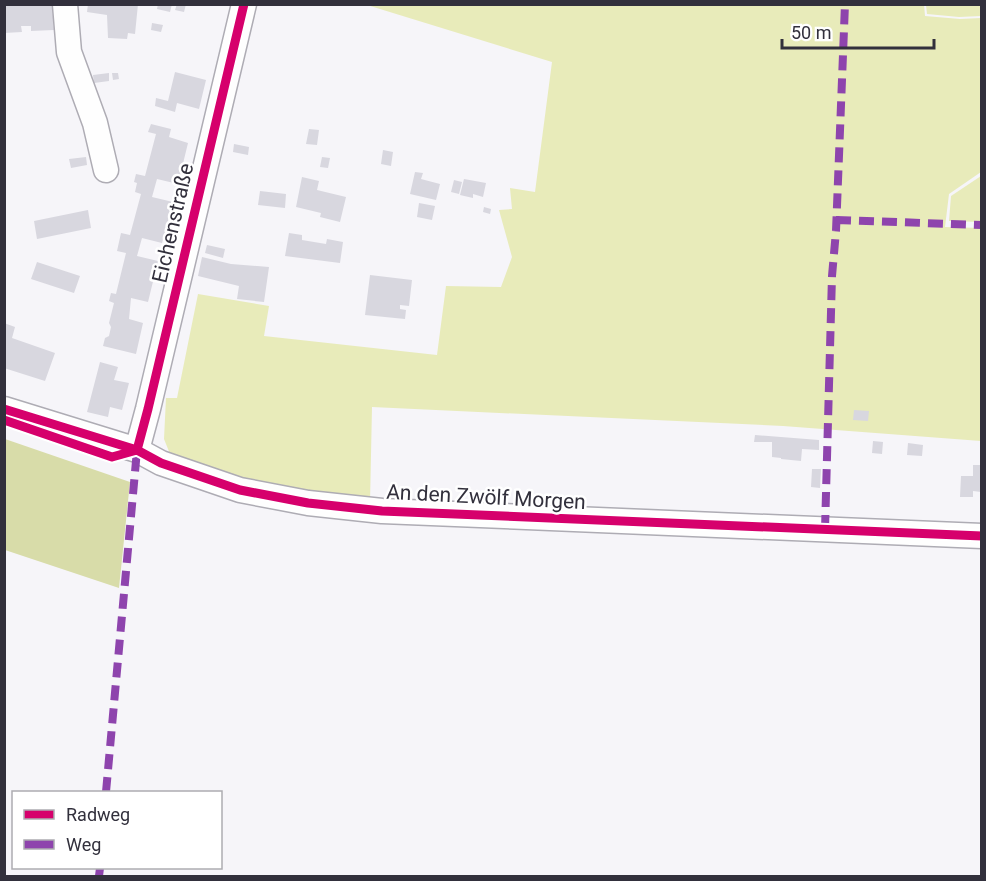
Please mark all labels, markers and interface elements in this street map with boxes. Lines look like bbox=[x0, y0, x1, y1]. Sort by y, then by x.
scale bar bbox=[782, 12, 934, 50]
text: 50 m bbox=[791, 22, 831, 43]
street label: Eichenstraße bbox=[148, 161, 198, 285]
street label: An den Zwölf Morgen bbox=[386, 480, 586, 514]
legend bbox=[12, 791, 222, 869]
text: Radweg bbox=[66, 804, 130, 825]
text: Weg bbox=[66, 834, 101, 855]

